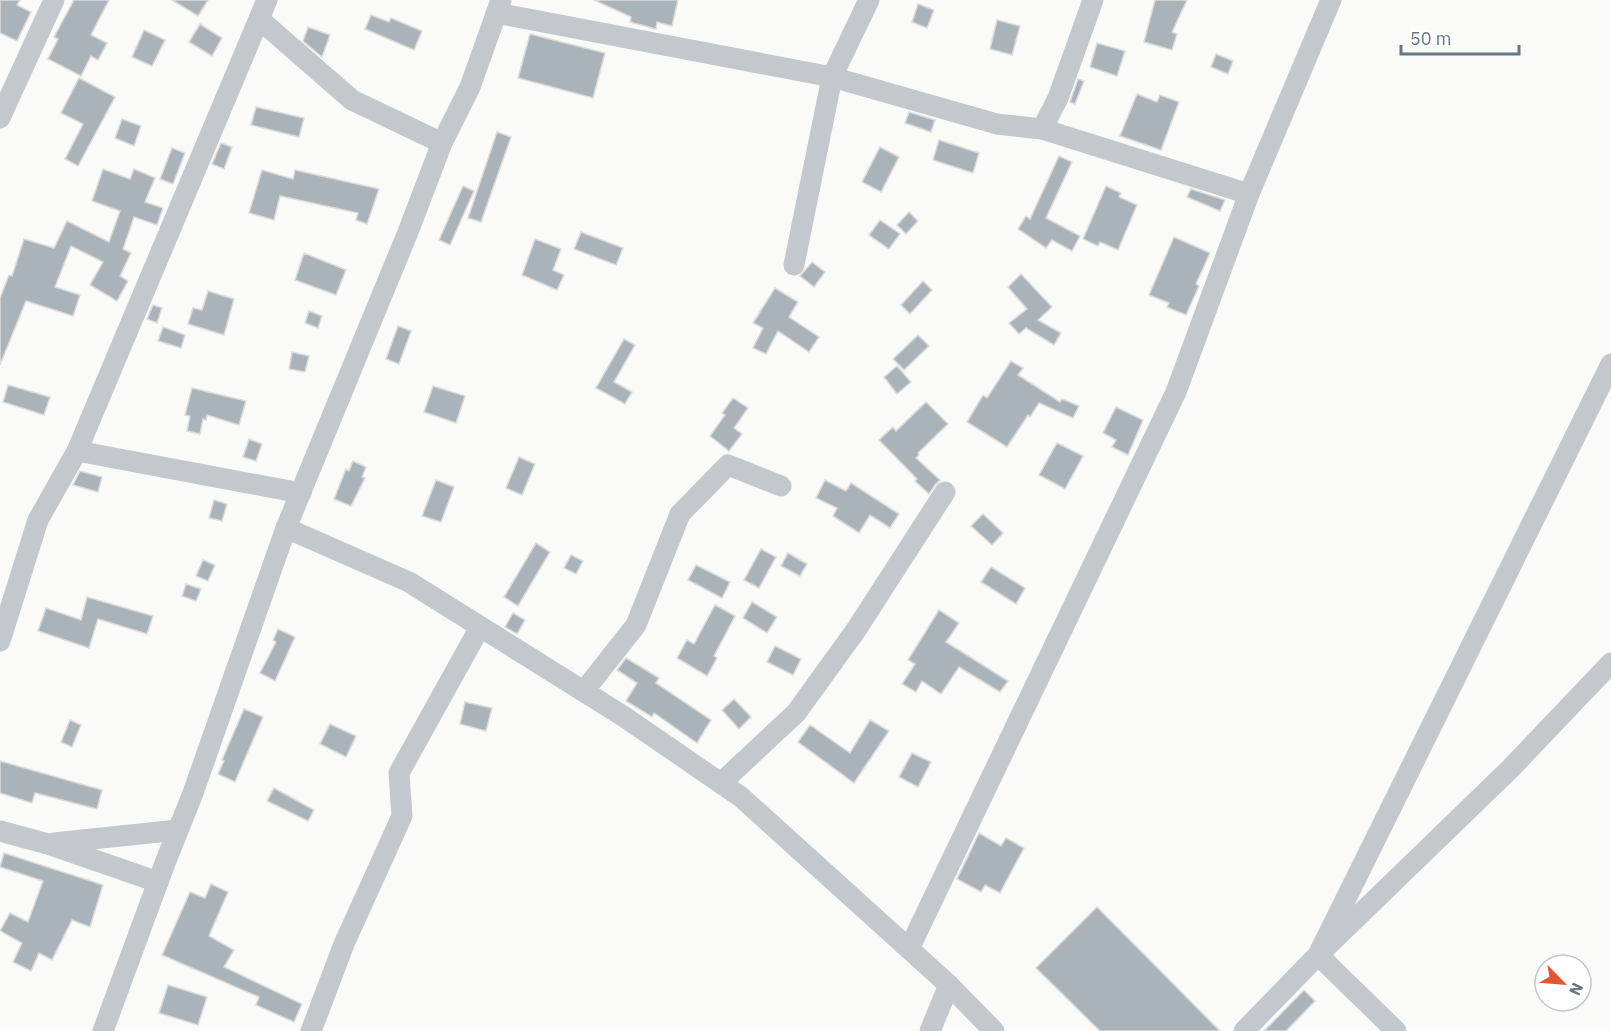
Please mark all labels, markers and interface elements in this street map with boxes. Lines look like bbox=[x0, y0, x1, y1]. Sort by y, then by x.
scale bar bbox=[1401, 18, 1520, 56]
text: 50 m bbox=[1410, 27, 1452, 50]
north arrow bbox=[1533, 953, 1593, 1013]
text: N bbox=[1565, 980, 1588, 999]

